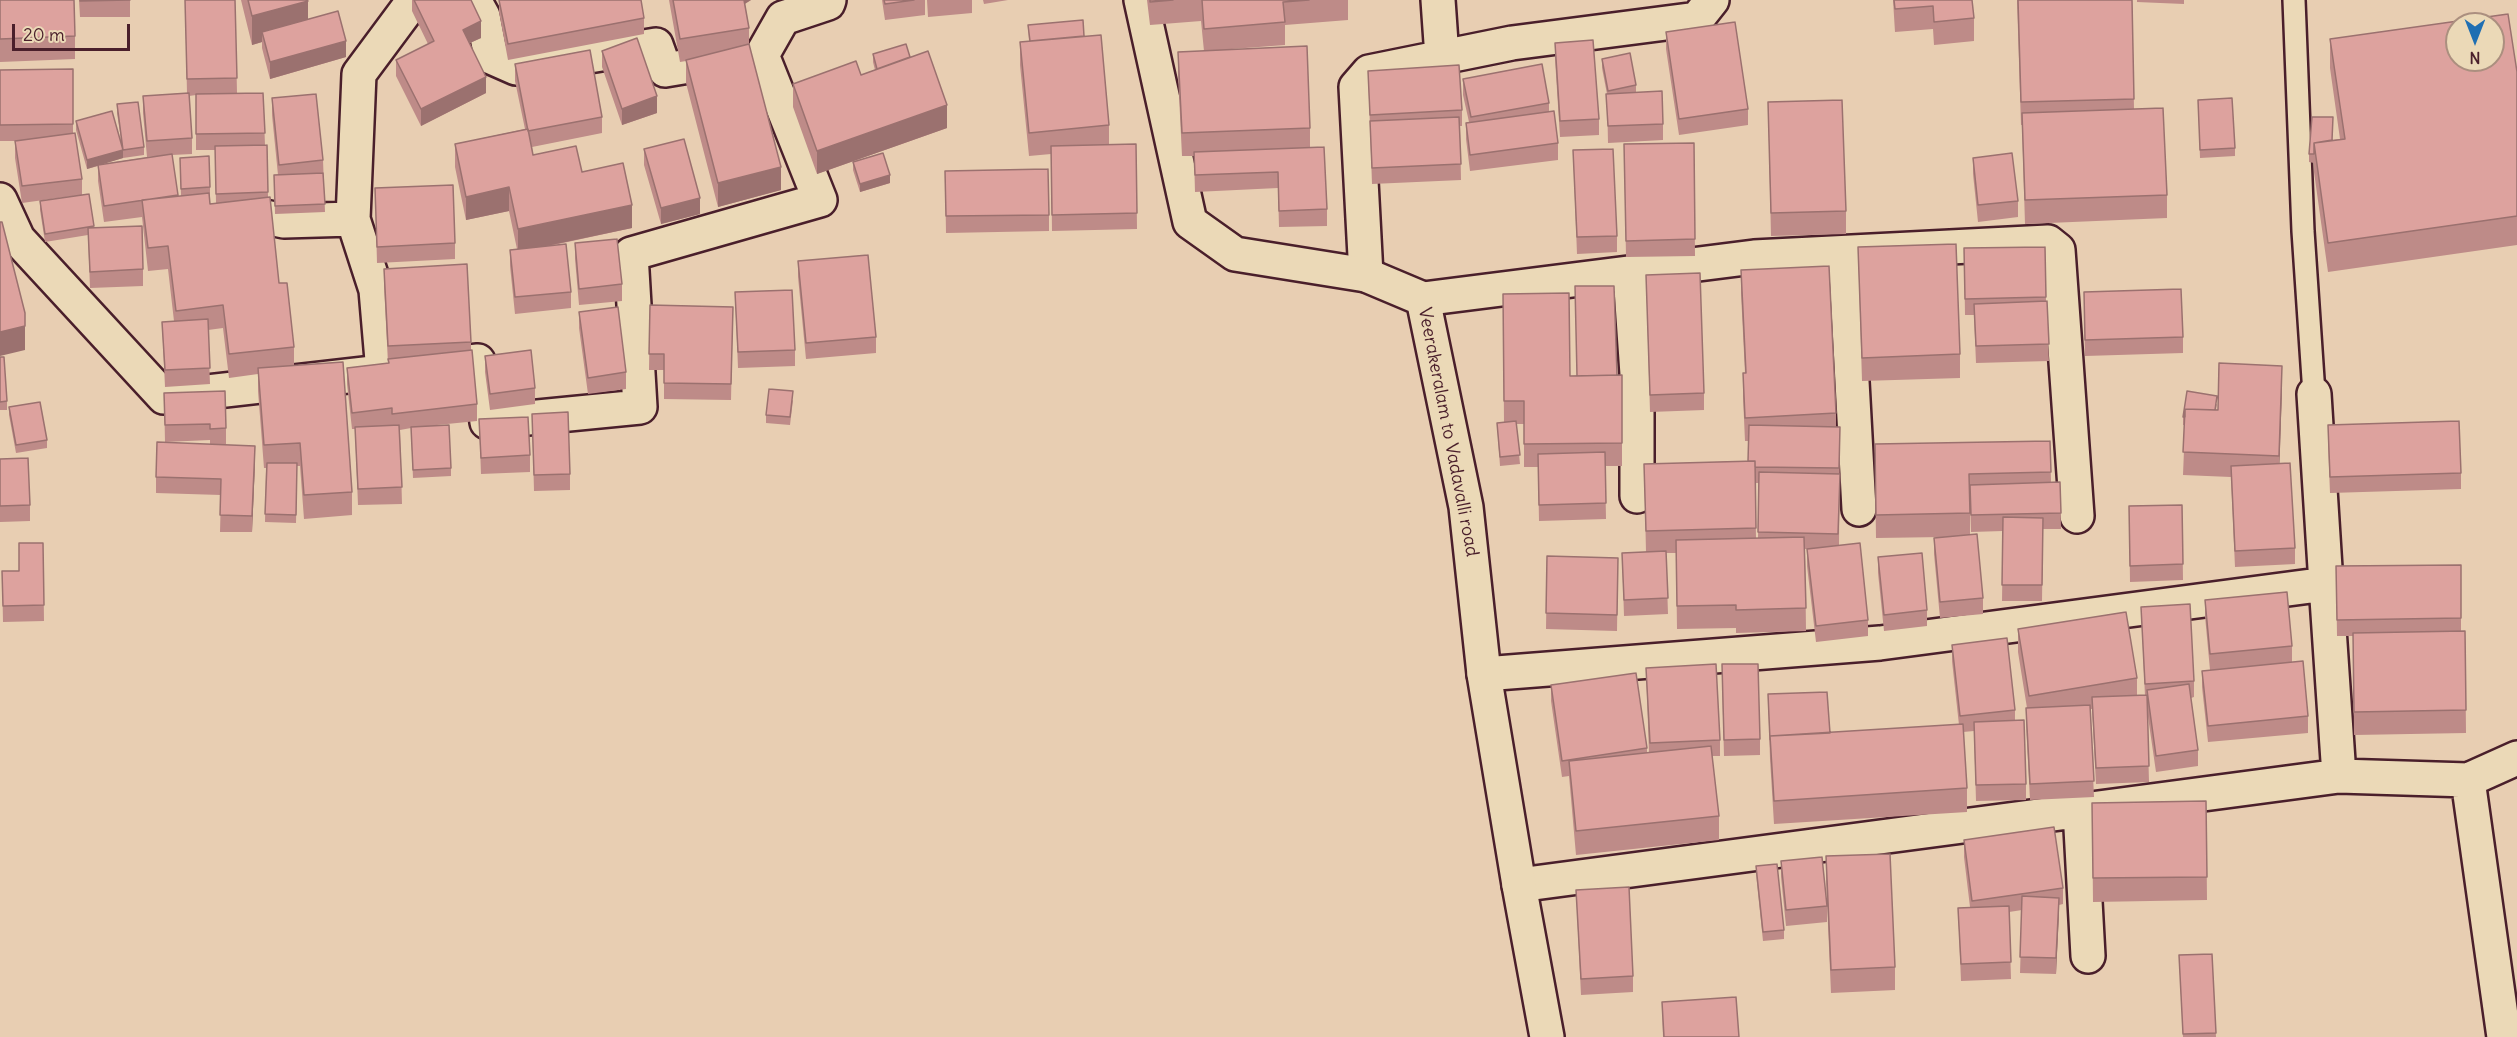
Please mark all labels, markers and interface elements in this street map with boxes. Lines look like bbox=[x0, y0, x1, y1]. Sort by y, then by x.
scale bar bbox=[15, 12, 134, 50]
north arrow bbox=[2445, 12, 2505, 72]
text: 20 m bbox=[23, 23, 65, 46]
text: N bbox=[2469, 48, 2481, 68]
street label: Veerakeralam to Vadavalli road bbox=[1413, 306, 1483, 558]

